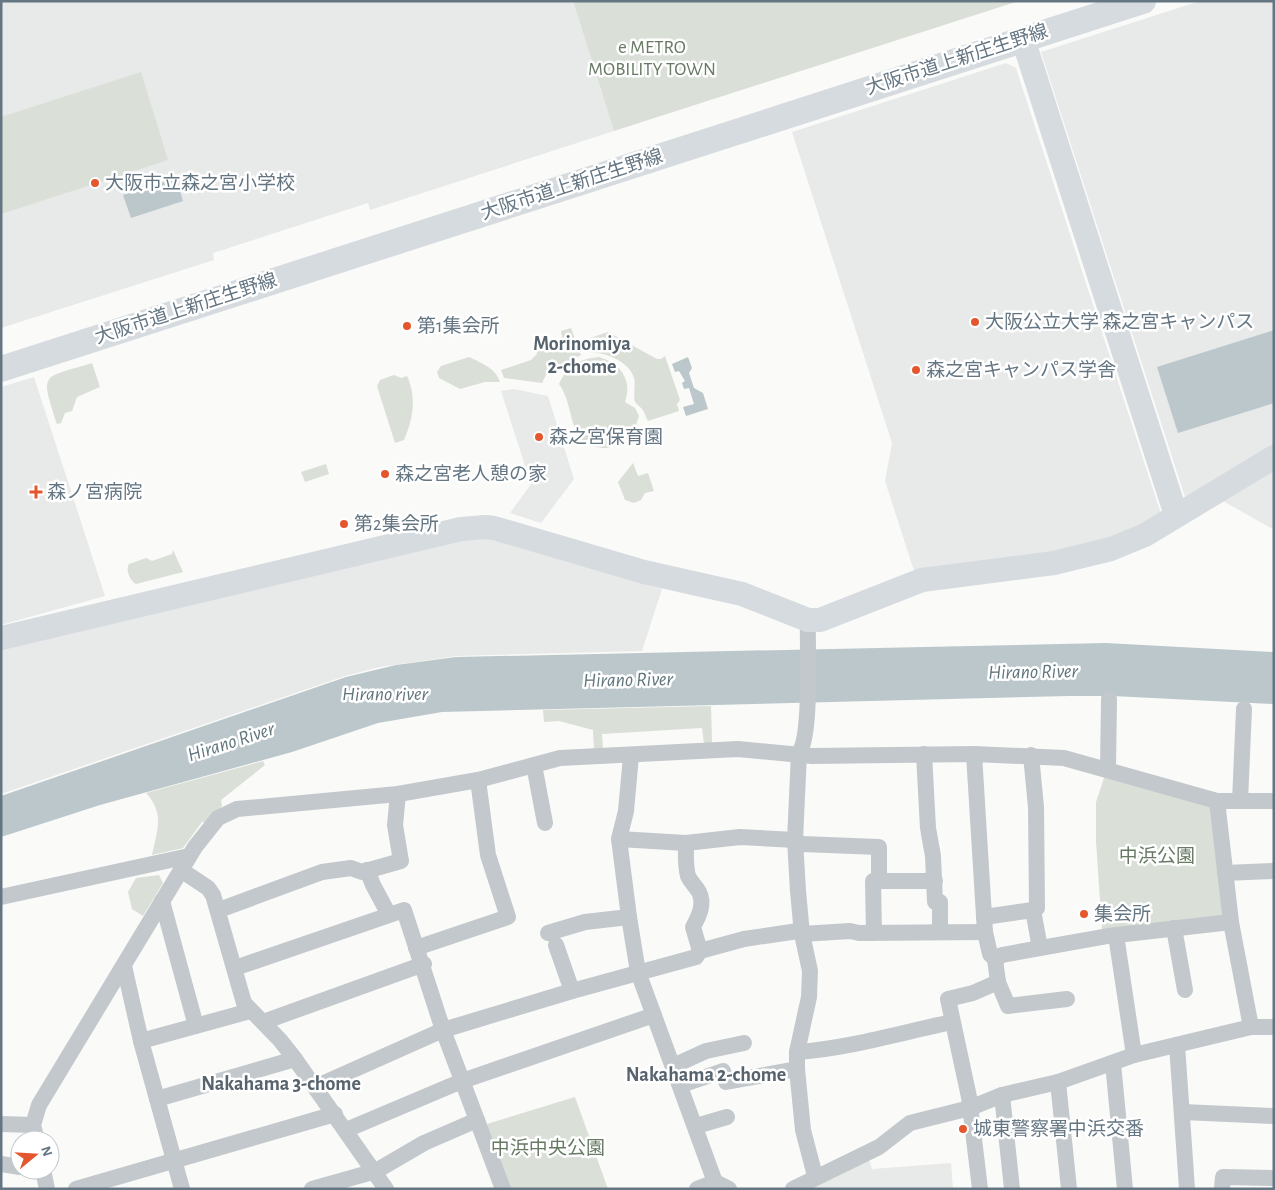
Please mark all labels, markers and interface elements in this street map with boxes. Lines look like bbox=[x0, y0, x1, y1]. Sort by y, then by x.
street label: 大阪市道上新庄生野線 bbox=[863, 20, 1050, 98]
park label: e METRO MOBILITY TOWN bbox=[588, 38, 716, 79]
street label: 大阪市道上新庄生野線 bbox=[478, 145, 665, 223]
place label: 大阪市立森之宮小学校 bbox=[105, 172, 295, 193]
marker: 大阪市立森之宮小学校 bbox=[89, 177, 101, 189]
street label: 大阪市道上新庄生野線 bbox=[92, 269, 279, 347]
place label: 大阪公立大学 森之宮キャンパス bbox=[985, 311, 1254, 332]
place label: 第1集会所 bbox=[417, 316, 500, 336]
marker: 大阪公立大学 森之宮キャンパス bbox=[969, 316, 981, 328]
marker: 第1集会所 bbox=[401, 320, 413, 332]
district label: Morinomiya 2-chome bbox=[533, 334, 631, 377]
place label: 森之宮キャンパス学舎 bbox=[926, 359, 1116, 380]
marker: 森之宮キャンパス学舎 bbox=[910, 364, 922, 376]
place label: 森之宮保育園 bbox=[549, 426, 663, 447]
marker: 森之宮保育園 bbox=[533, 431, 545, 443]
place label: 森之宮老人憩の家 bbox=[395, 463, 547, 484]
marker: 森之宮老人憩の家 bbox=[379, 468, 391, 480]
place label: 森ノ宮病院 bbox=[47, 481, 142, 502]
marker: 森ノ宮病院 bbox=[29, 485, 43, 499]
place label: 第2集会所 bbox=[354, 514, 439, 534]
marker: 第2集会所 bbox=[338, 518, 350, 530]
water label: Hirano River bbox=[988, 661, 1079, 683]
water label: Hirano River bbox=[583, 669, 674, 691]
water label: Hirano river bbox=[342, 684, 428, 704]
water label: Hirano River bbox=[185, 718, 277, 765]
park label: 中浜公園 bbox=[1119, 846, 1195, 866]
place label: 集会所 bbox=[1094, 904, 1151, 924]
marker: 集会所 bbox=[1078, 908, 1090, 920]
district label: Nakahama 2-chome bbox=[626, 1065, 786, 1085]
district label: Nakahama 3-chome bbox=[201, 1074, 361, 1094]
place label: 城東警察署中浜交番 bbox=[973, 1118, 1144, 1139]
marker: 城東警察署中浜交番 bbox=[957, 1123, 969, 1135]
north arrow bbox=[10, 1130, 60, 1180]
park label: 中浜中央公園 bbox=[491, 1138, 605, 1158]
text: N bbox=[38, 1144, 55, 1158]

